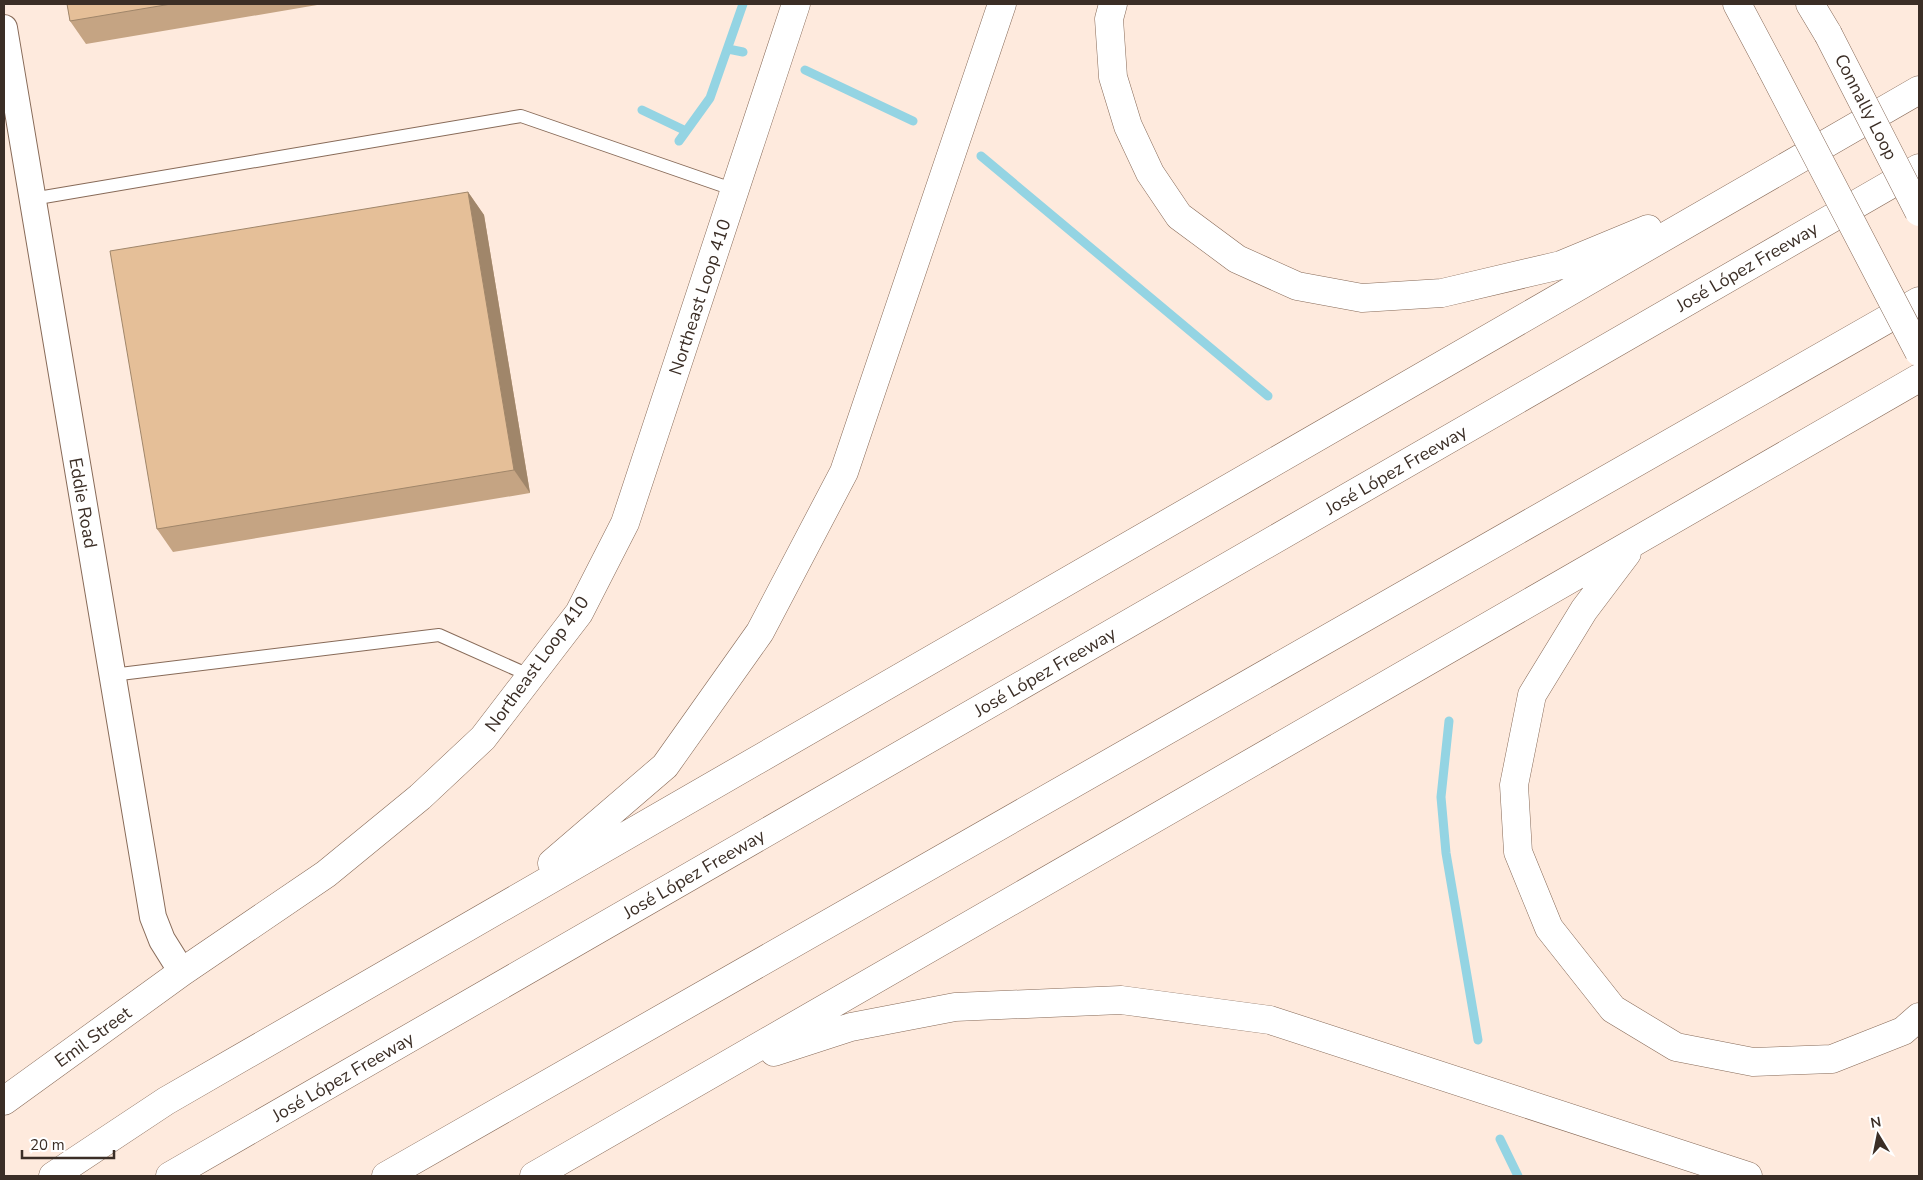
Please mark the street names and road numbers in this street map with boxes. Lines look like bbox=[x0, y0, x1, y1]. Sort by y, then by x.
street label: Connally Loop bbox=[1829, 50, 1903, 164]
street label: Northeast Loop 410 bbox=[663, 216, 737, 378]
street label: José López Freeway bbox=[1671, 216, 1823, 318]
street label: José López Freeway bbox=[1320, 419, 1472, 521]
street label: Eddie Road bbox=[63, 456, 103, 550]
street label: Northeast Loop 410 bbox=[480, 591, 594, 737]
street label: José López Freeway bbox=[969, 621, 1121, 723]
street label: José López Freeway bbox=[618, 823, 770, 925]
street label: Emil Street bbox=[50, 1001, 137, 1073]
street label: José López Freeway bbox=[267, 1026, 419, 1128]

